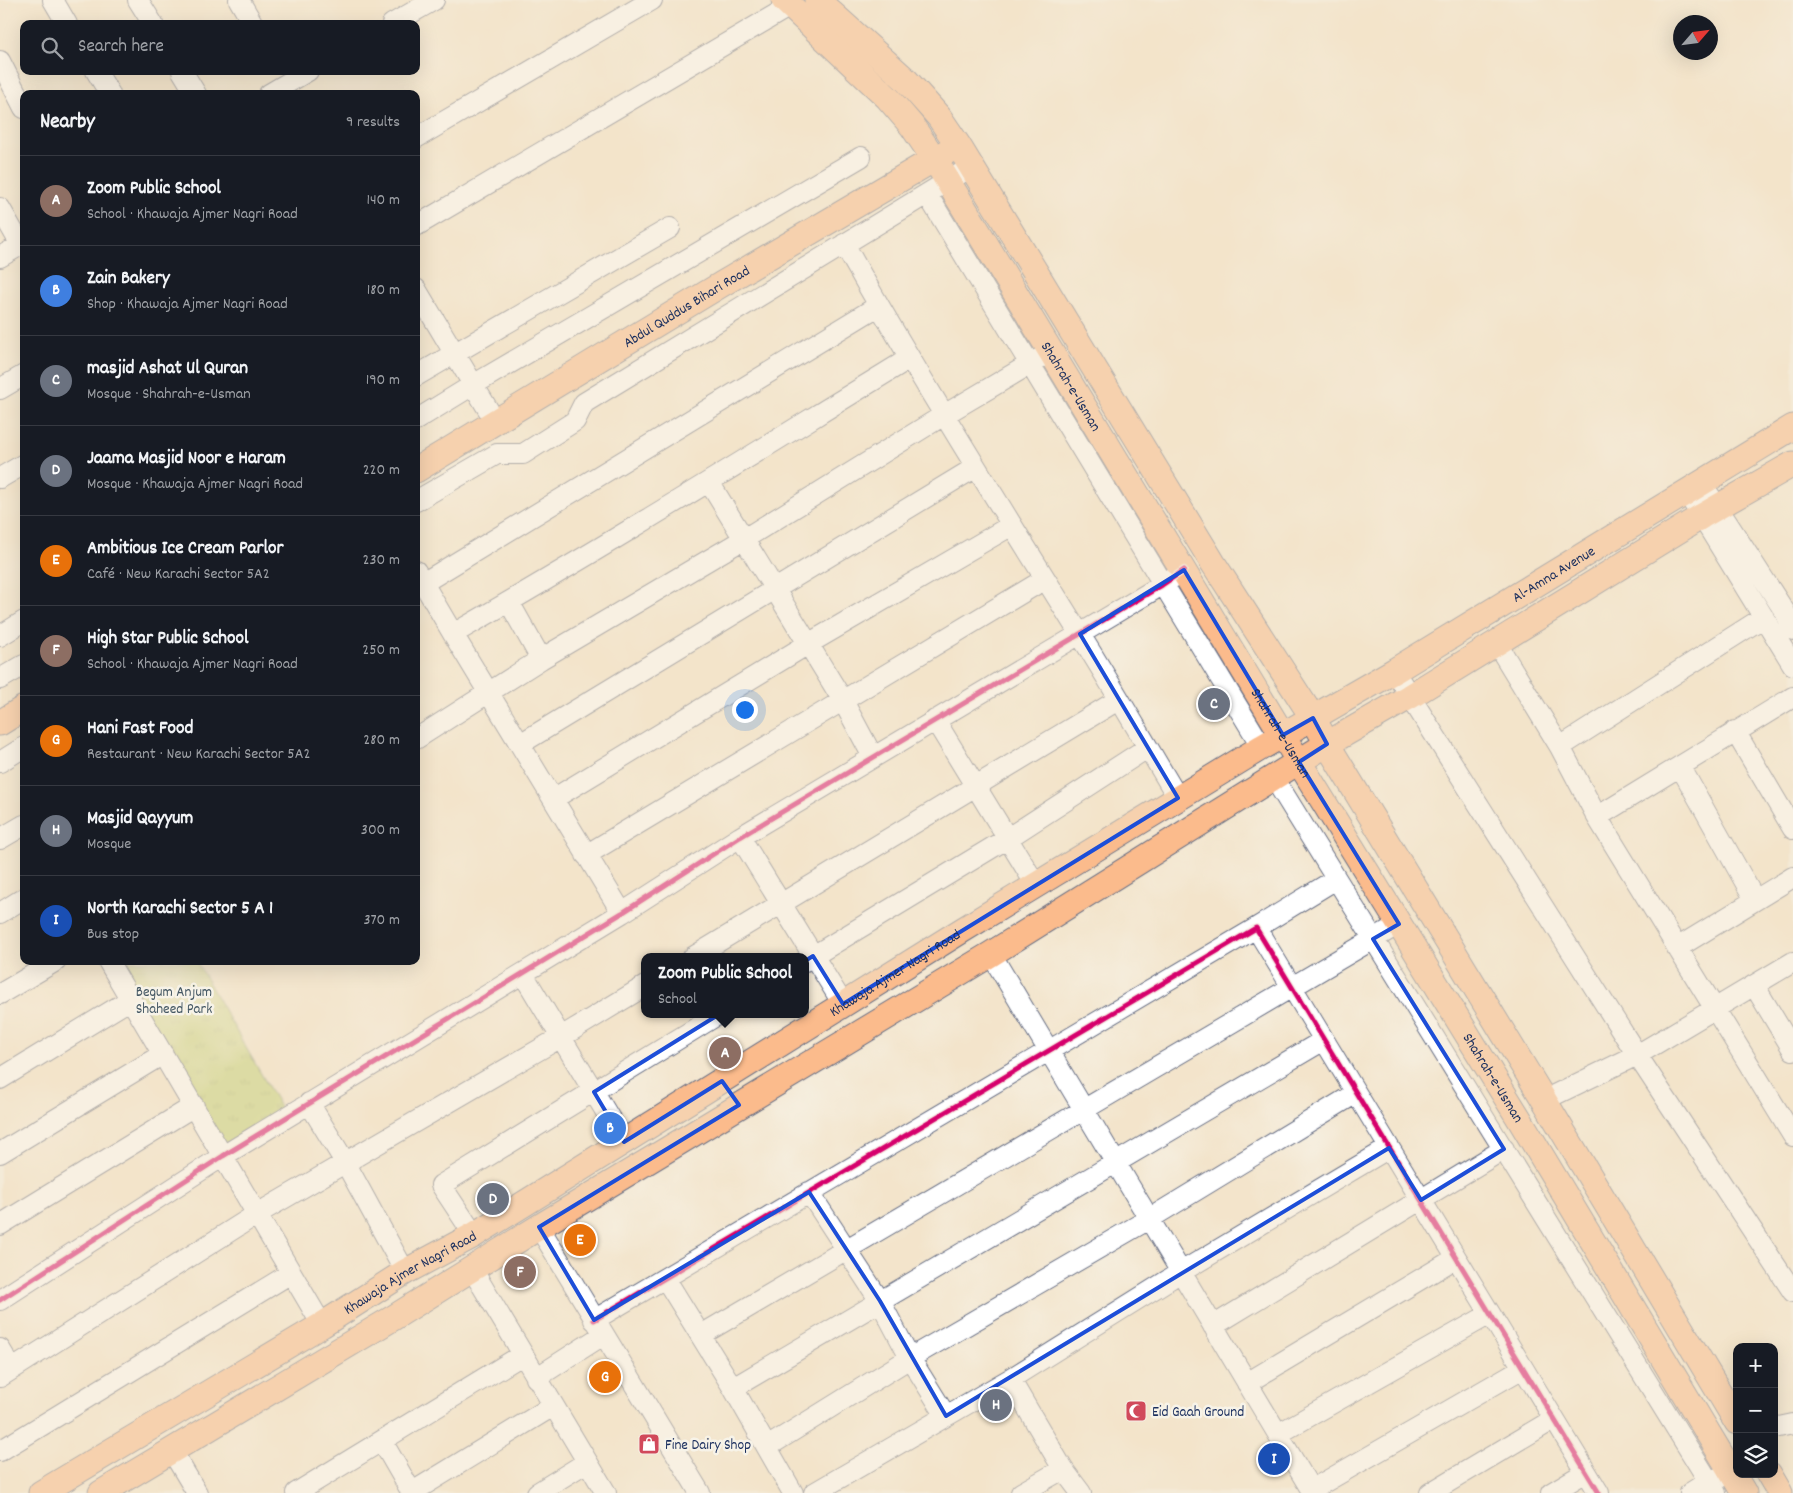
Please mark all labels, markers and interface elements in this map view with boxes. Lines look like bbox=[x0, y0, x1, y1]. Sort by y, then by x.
north arrow bbox=[1673, 15, 1718, 60]
search box bbox=[20, 20, 420, 75]
icon: search bbox=[38, 34, 66, 62]
text: Search here bbox=[78, 34, 164, 61]
text: Nearby bbox=[40, 108, 95, 138]
text: 9 results bbox=[346, 111, 400, 134]
text: Zoom Public School bbox=[87, 176, 221, 203]
text: A bbox=[52, 189, 60, 212]
text: 140 m bbox=[366, 189, 400, 212]
text: School · Khawaja Ajmer Nagri Road bbox=[87, 203, 298, 226]
street label: Abdul Quddus Bihari Road bbox=[620, 261, 755, 354]
text: Zain Bakery bbox=[87, 266, 170, 293]
text: B bbox=[52, 279, 60, 302]
text: 180 m bbox=[367, 279, 400, 302]
text: Shop · Khawaja Ajmer Nagri Road bbox=[87, 293, 288, 316]
street label: Shahrah-e-Usman bbox=[1034, 338, 1106, 436]
text: masjid Ashat Ul Quran bbox=[87, 356, 248, 383]
text: C bbox=[52, 369, 60, 392]
text: 190 m bbox=[366, 369, 400, 392]
text: Mosque · Shahrah-e-Usman bbox=[87, 383, 251, 406]
text: Jaama Masjid Noor e Haram bbox=[87, 446, 286, 473]
text: D bbox=[52, 459, 60, 482]
text: 220 m bbox=[363, 459, 400, 482]
text: Mosque · Khawaja Ajmer Nagri Road bbox=[87, 473, 303, 496]
text: Ambitious Ice Cream Parlor bbox=[87, 536, 284, 563]
street label: Al-Amna Avenue bbox=[1508, 541, 1600, 609]
text: E bbox=[52, 549, 60, 572]
text: 230 m bbox=[363, 549, 400, 572]
text: Café · New Karachi Sector 5A2 bbox=[87, 563, 270, 586]
text: High Star Public School bbox=[87, 626, 248, 653]
text: F bbox=[52, 639, 60, 662]
text: 250 m bbox=[362, 639, 400, 662]
text: School · Khawaja Ajmer Nagri Road bbox=[87, 653, 298, 676]
street label: Shahrah-e-Usman bbox=[1244, 684, 1315, 783]
pin: C bbox=[1198, 685, 1230, 723]
your location bbox=[732, 697, 758, 723]
text: Hani Fast Food bbox=[87, 716, 193, 743]
text: G bbox=[52, 729, 60, 752]
text: 280 m bbox=[363, 729, 400, 752]
text: Restaurant · New Karachi Sector 5A2 bbox=[87, 743, 311, 766]
text: Masjid Qayyum bbox=[87, 806, 193, 833]
text: H bbox=[52, 819, 60, 842]
text: 300 m bbox=[361, 819, 400, 842]
text: Mosque bbox=[87, 833, 131, 856]
text: North Karachi Sector 5 A 1 bbox=[87, 896, 273, 923]
text: I bbox=[54, 909, 58, 932]
text: 370 m bbox=[363, 909, 400, 932]
text: Bus stop bbox=[87, 923, 139, 946]
street label: Khawaja Ajmer Nagri Road bbox=[826, 925, 966, 1023]
popup bbox=[641, 953, 809, 1018]
text: Zoom Public School bbox=[658, 961, 792, 988]
park label: Begum Anjum Shaheed Park bbox=[136, 982, 212, 1021]
text: School bbox=[658, 988, 697, 1011]
street label: Shahrah-e-Usman bbox=[1456, 1029, 1528, 1128]
pin: A bbox=[709, 1034, 741, 1072]
pin: B bbox=[594, 1109, 626, 1147]
pin: D bbox=[477, 1180, 509, 1218]
pin: E bbox=[564, 1221, 596, 1259]
street label: Khawaja Ajmer Nagri Road bbox=[340, 1226, 481, 1321]
pin: F bbox=[504, 1253, 536, 1291]
map controls bbox=[1733, 1343, 1778, 1478]
button: + bbox=[1733, 1343, 1778, 1388]
pin: G bbox=[589, 1358, 621, 1396]
pin: H bbox=[980, 1386, 1012, 1424]
button: − bbox=[1733, 1388, 1778, 1433]
mosque icon: Eid Gaah Ground bbox=[1124, 1399, 1148, 1423]
place label: Eid Gaah Ground bbox=[1152, 1402, 1244, 1424]
shop icon: Fine Dairy Shop bbox=[637, 1432, 661, 1456]
button: layers bbox=[1733, 1433, 1778, 1478]
place label: Fine Dairy Shop bbox=[665, 1435, 751, 1457]
pin: I bbox=[1258, 1440, 1290, 1478]

